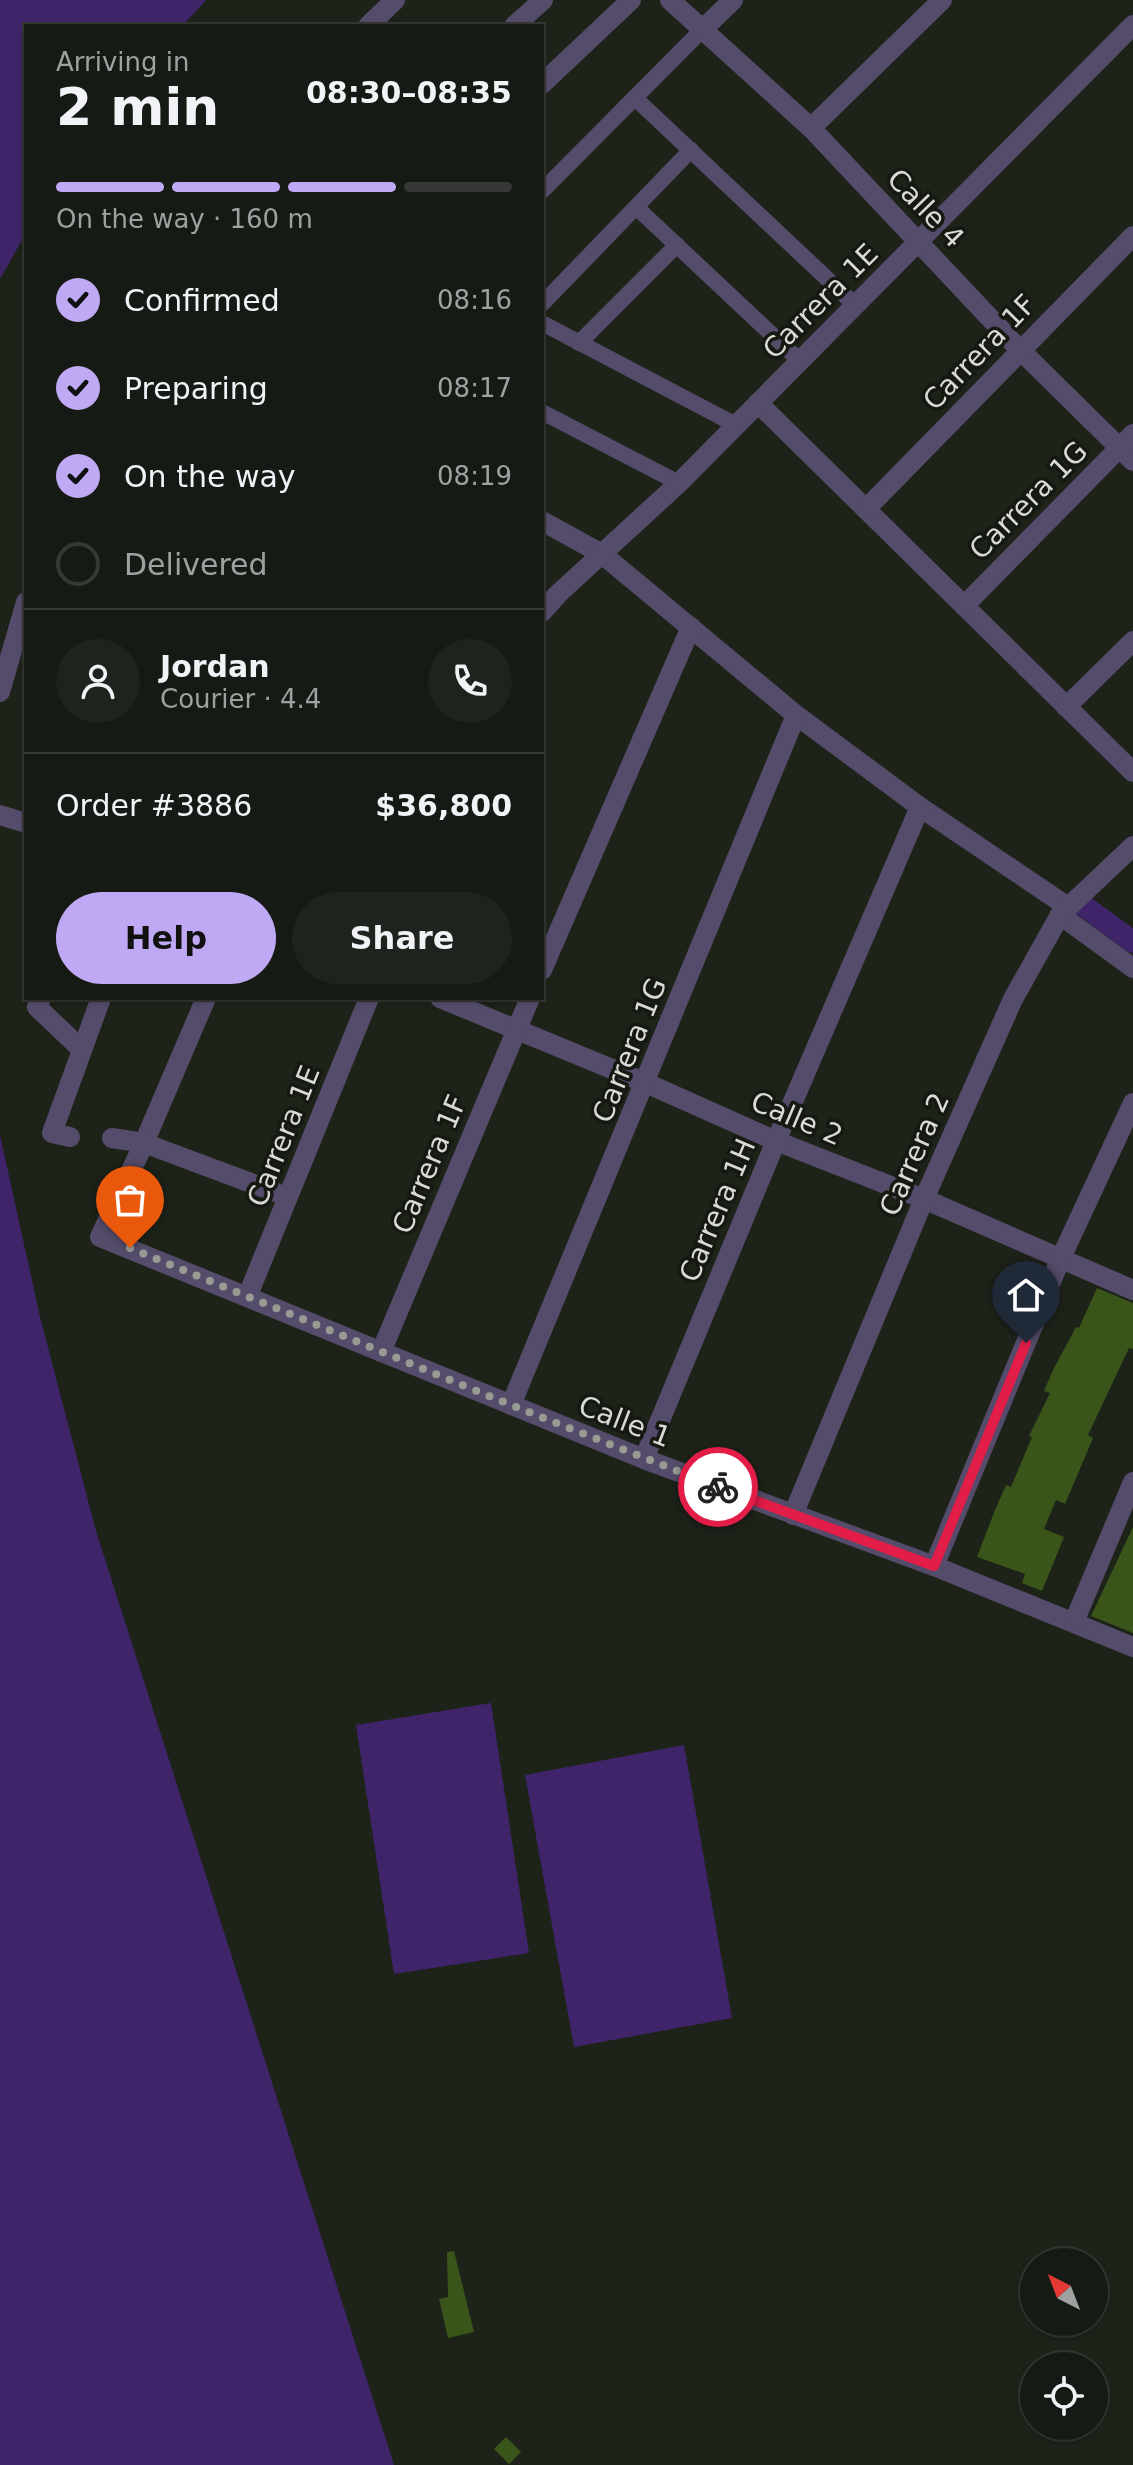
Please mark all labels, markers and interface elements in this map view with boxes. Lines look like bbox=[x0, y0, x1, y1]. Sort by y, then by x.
text: Arriving in bbox=[56, 47, 190, 77]
text: 08:30–08:35 bbox=[306, 75, 512, 110]
text: 2 min bbox=[56, 77, 219, 137]
street label: Calle 4 bbox=[880, 162, 971, 254]
text: On the way · 160 m bbox=[56, 204, 313, 234]
street label: Carrera 1E bbox=[756, 237, 885, 366]
icon: check bbox=[56, 278, 100, 322]
text: Confirmed bbox=[124, 283, 280, 318]
text: 08:16 bbox=[437, 285, 512, 315]
street label: Carrera 1F bbox=[916, 288, 1042, 417]
icon: check bbox=[56, 366, 100, 410]
text: Preparing bbox=[124, 371, 268, 406]
text: 08:17 bbox=[437, 373, 512, 403]
street label: Carrera 1G bbox=[963, 435, 1094, 566]
icon: check bbox=[56, 454, 100, 498]
text: On the way bbox=[124, 459, 296, 494]
text: 08:19 bbox=[437, 461, 512, 491]
text: Delivered bbox=[124, 547, 268, 582]
button: person bbox=[56, 639, 140, 723]
button: phone bbox=[428, 639, 512, 723]
text: Jordan bbox=[160, 649, 270, 684]
text: Courier · 4.4 bbox=[160, 684, 321, 714]
text: Order #3886 bbox=[56, 788, 252, 823]
text: $36,800 bbox=[375, 788, 512, 823]
button: Help bbox=[56, 892, 276, 984]
button: Share bbox=[292, 892, 512, 984]
street label: Carrera 1G bbox=[586, 973, 673, 1127]
street label: Carrera 1E bbox=[240, 1061, 327, 1211]
street label: Calle 2 bbox=[746, 1084, 848, 1152]
street label: Carrera 2 bbox=[873, 1088, 956, 1221]
street label: Carrera 1F bbox=[385, 1090, 473, 1238]
street label: Carrera 1H bbox=[673, 1134, 762, 1287]
pin bbox=[96, 1166, 164, 1248]
icon: bag bbox=[108, 1178, 152, 1222]
pin bbox=[992, 1261, 1060, 1343]
icon: home bbox=[1004, 1273, 1048, 1317]
street label: Calle 1 bbox=[574, 1389, 676, 1454]
courier bbox=[678, 1447, 758, 1527]
icon: bike bbox=[696, 1465, 740, 1509]
north arrow bbox=[1020, 2248, 1108, 2336]
map controls bbox=[1020, 2248, 1108, 2440]
button: locate bbox=[1020, 2352, 1108, 2440]

